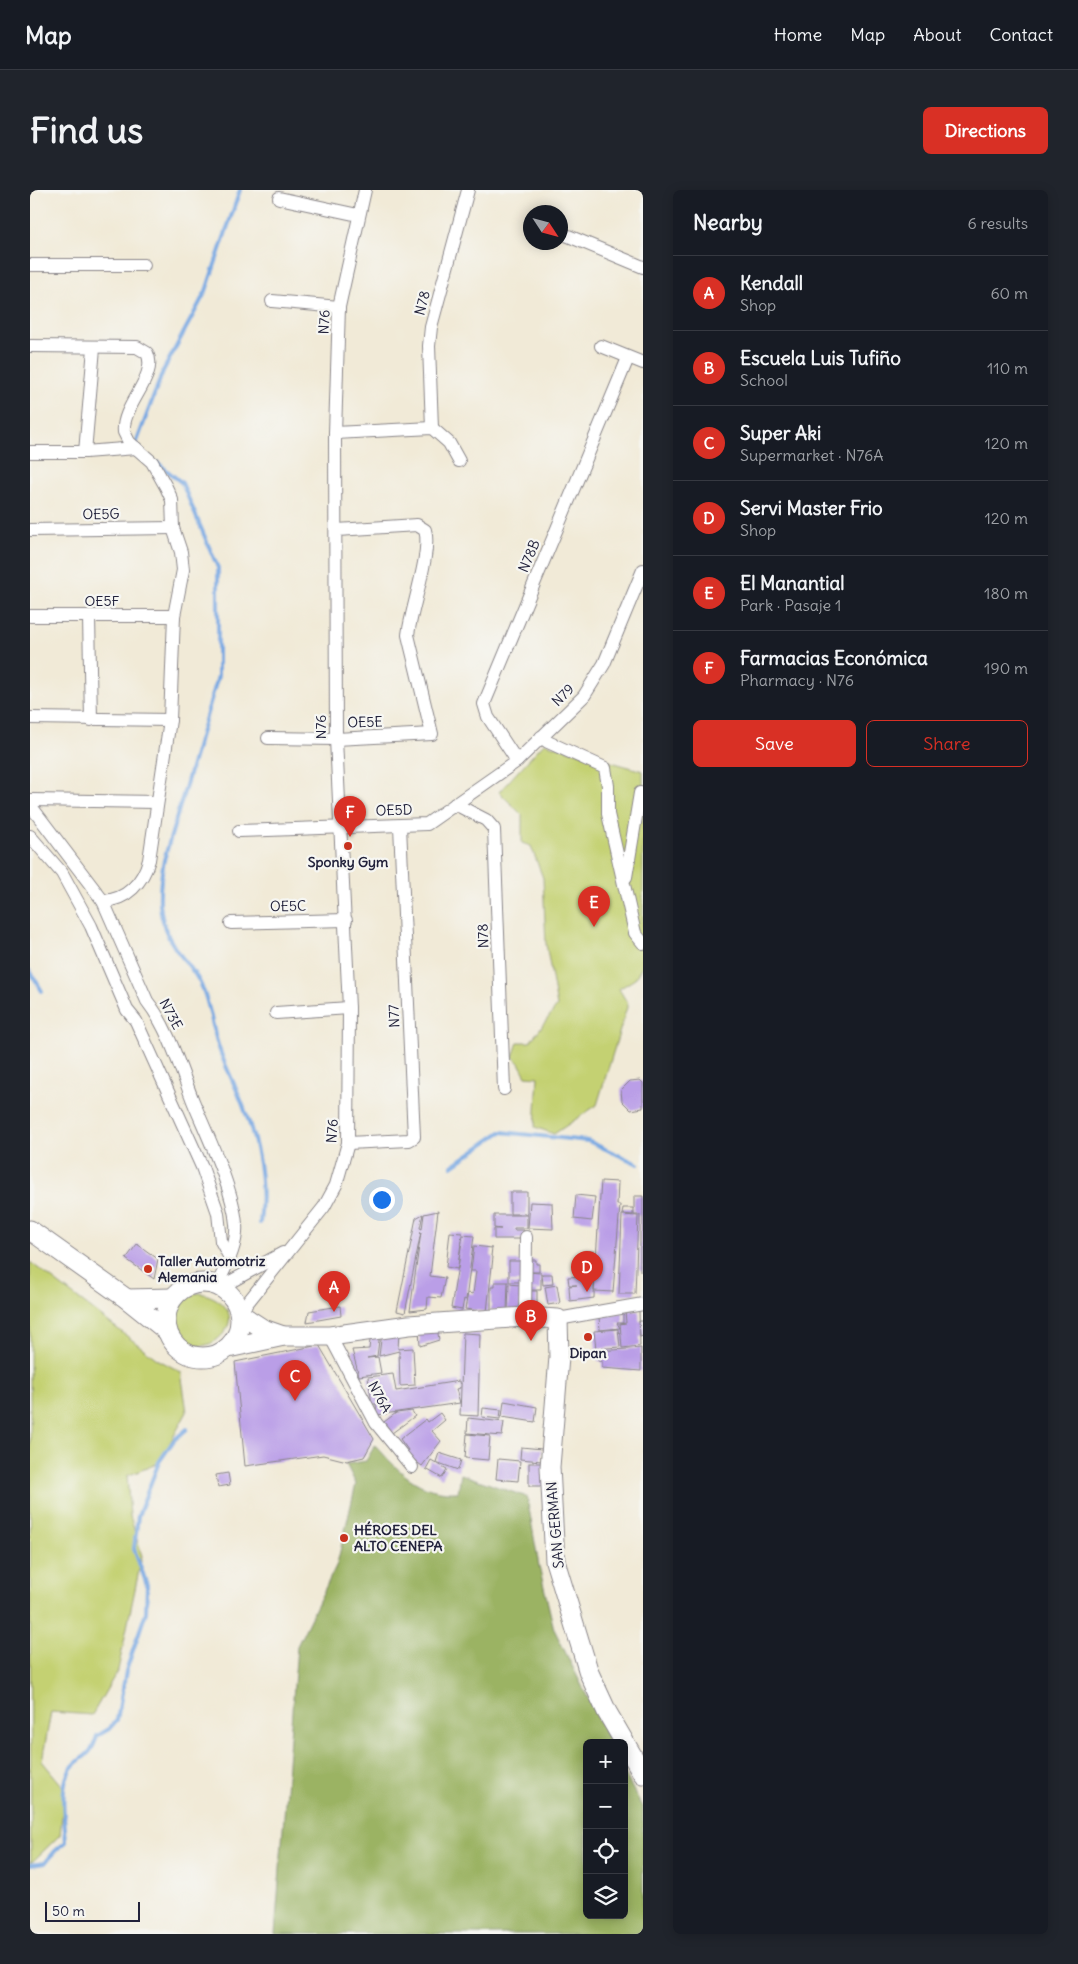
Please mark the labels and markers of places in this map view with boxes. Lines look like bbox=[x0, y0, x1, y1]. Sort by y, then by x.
pin: F bbox=[334, 796, 366, 837]
marker: Sponky Gym bbox=[342, 840, 354, 852]
place label: Sponky Gym bbox=[308, 853, 389, 871]
pin: E bbox=[578, 886, 610, 927]
pin: D bbox=[571, 1251, 603, 1292]
place label: Taller Automotriz Alemania bbox=[158, 1252, 266, 1286]
marker: Taller Automotriz Alemania bbox=[142, 1263, 154, 1275]
pin: A bbox=[318, 1271, 350, 1312]
pin: B bbox=[515, 1300, 547, 1341]
marker: Dipan bbox=[582, 1331, 594, 1343]
place label: Dipan bbox=[569, 1344, 607, 1362]
pin: C bbox=[279, 1360, 311, 1401]
place label: HÉROES DEL ALTO CENEPA bbox=[354, 1521, 443, 1555]
marker: HÉROES DEL ALTO CENEPA bbox=[338, 1532, 350, 1544]

